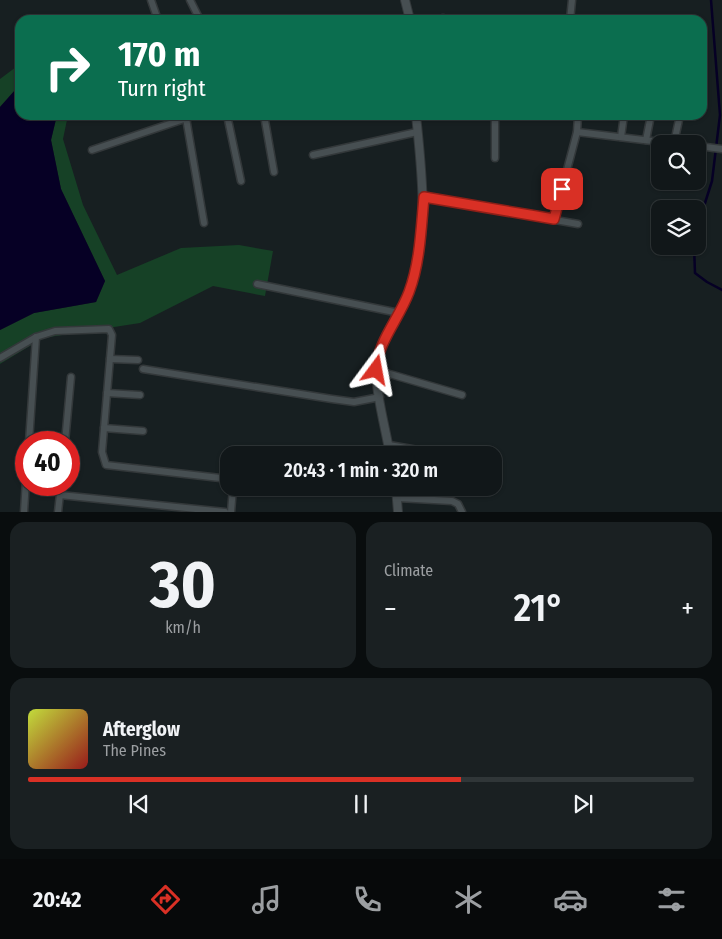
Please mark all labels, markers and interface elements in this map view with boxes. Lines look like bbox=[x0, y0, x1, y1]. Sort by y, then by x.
text: 170 m bbox=[118, 33, 201, 75]
icon: right bbox=[35, 35, 100, 100]
text: Turn right bbox=[118, 75, 206, 102]
map controls bbox=[651, 135, 706, 255]
button: search bbox=[651, 135, 706, 190]
pin bbox=[541, 168, 583, 210]
icon: arrive bbox=[548, 175, 576, 203]
button: layers bbox=[651, 200, 706, 255]
position arrow bbox=[349, 343, 401, 395]
speed limit sign: 40 bbox=[15, 431, 80, 496]
text: 20:43 · 1 min · 320 m bbox=[284, 459, 438, 482]
text: 30 bbox=[150, 546, 216, 624]
text: Climate bbox=[384, 561, 433, 580]
text: 21° bbox=[514, 585, 564, 631]
text: − bbox=[384, 592, 397, 625]
text: + bbox=[681, 592, 694, 625]
text: km/h bbox=[165, 618, 201, 637]
text: Afterglow bbox=[103, 718, 180, 741]
text: The Pines bbox=[103, 741, 166, 760]
icon: previous bbox=[125, 790, 153, 818]
icon: pause bbox=[347, 790, 375, 818]
icon: next bbox=[569, 790, 597, 818]
icon: directions bbox=[148, 882, 183, 917]
icon: music bbox=[249, 882, 284, 917]
icon: phone bbox=[350, 882, 385, 917]
icon: climate bbox=[451, 882, 486, 917]
icon: car bbox=[553, 882, 588, 917]
icon: filters bbox=[654, 882, 689, 917]
text: 20:42 bbox=[33, 886, 82, 913]

